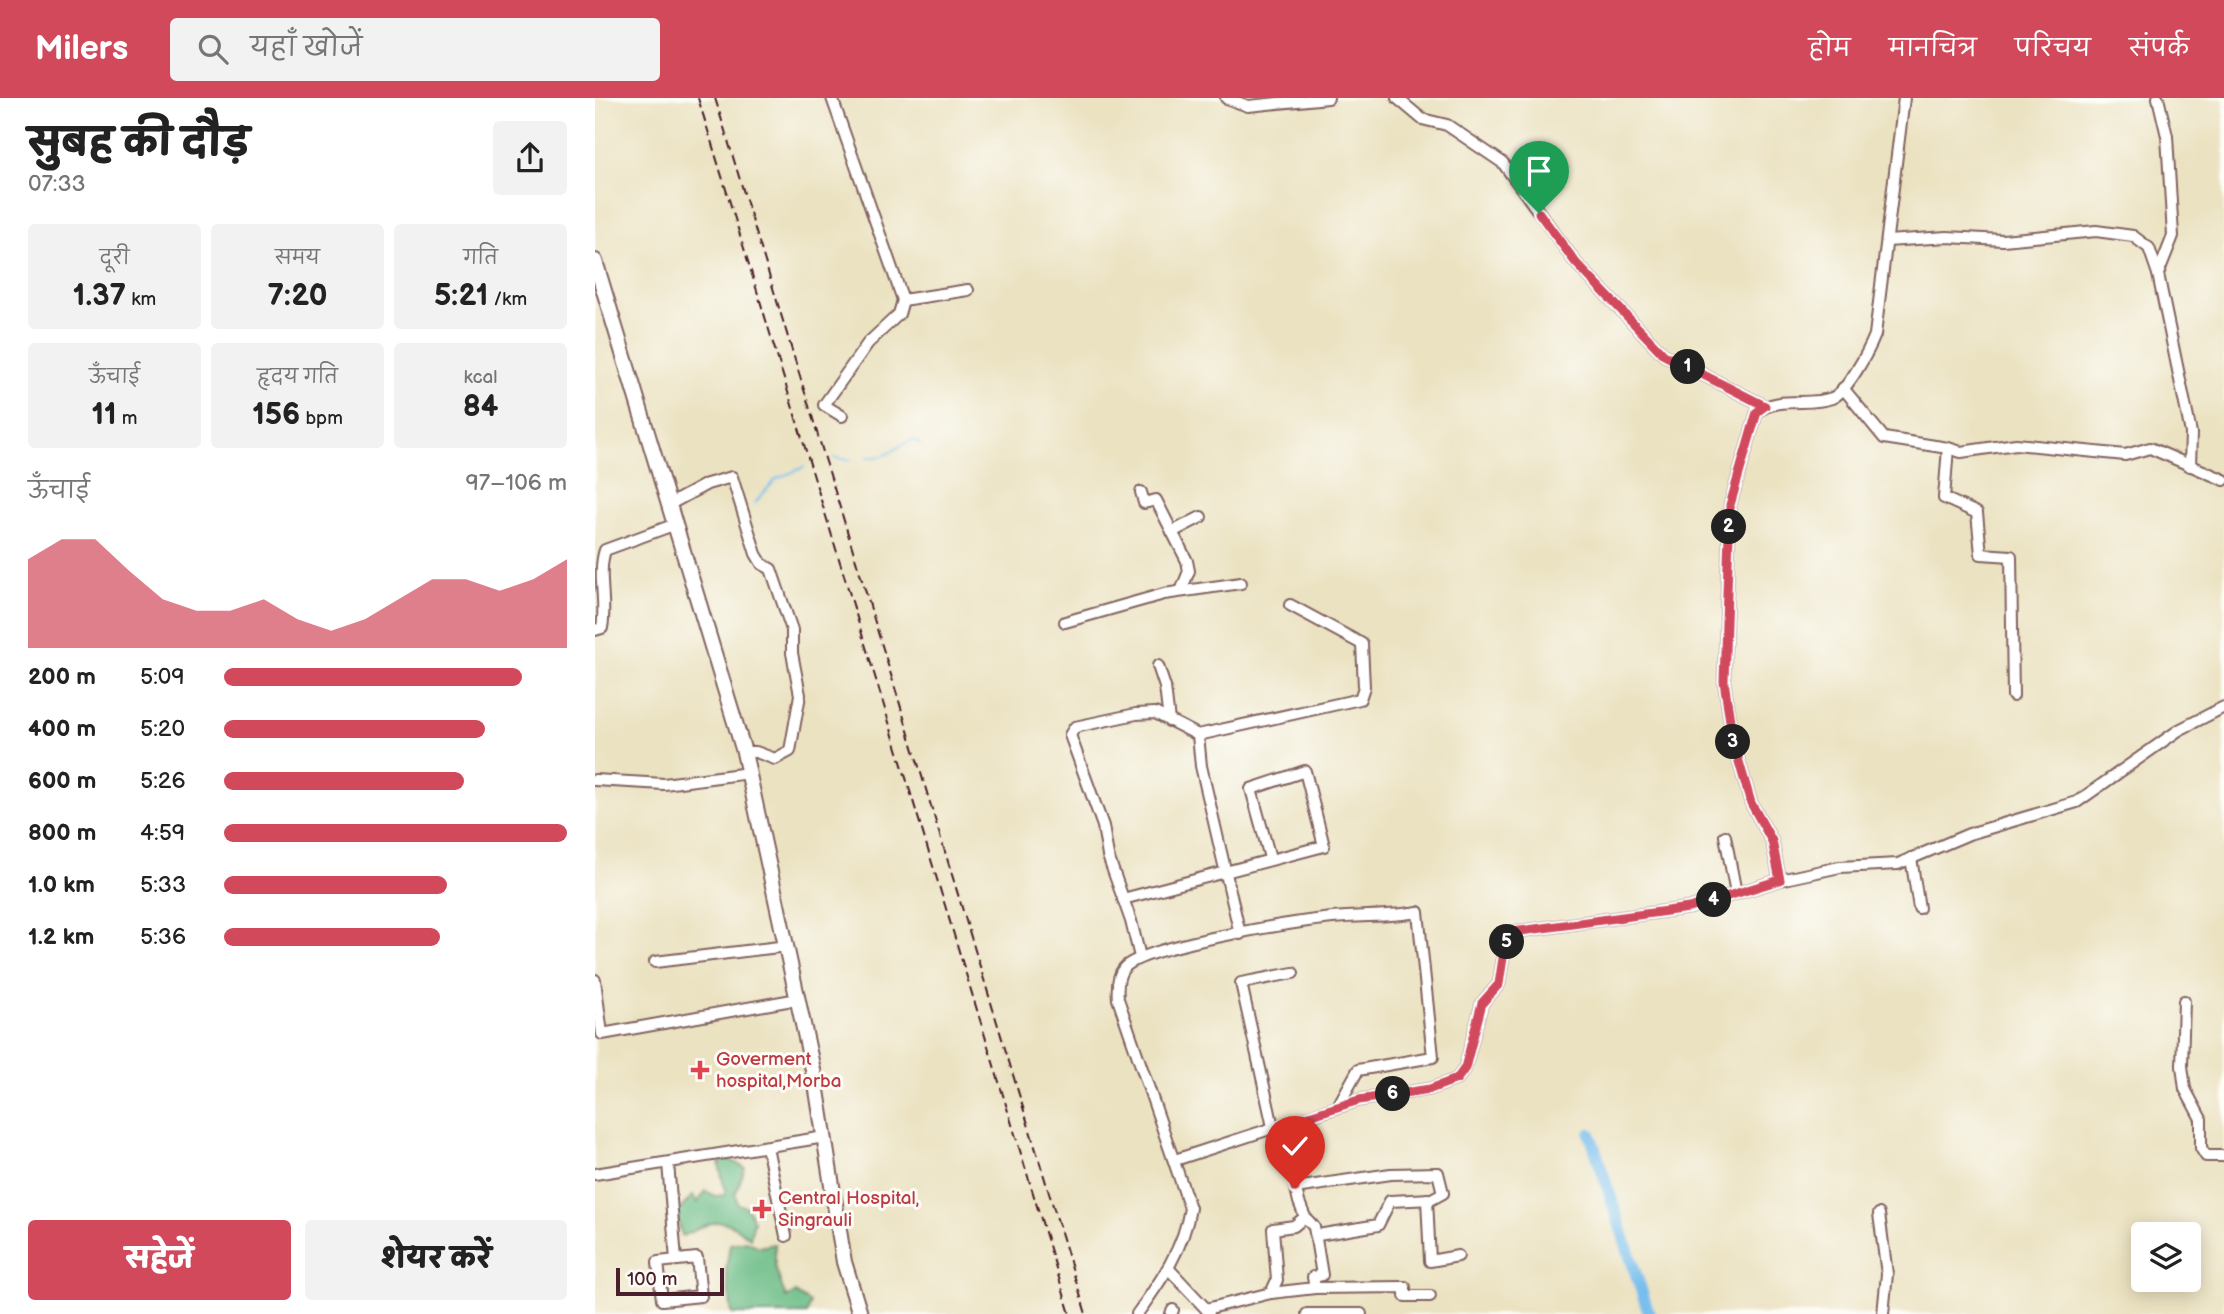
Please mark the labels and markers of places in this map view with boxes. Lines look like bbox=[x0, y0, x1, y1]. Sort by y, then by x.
pin bbox=[1509, 141, 1569, 213]
pin: 1 bbox=[1671, 350, 1705, 384]
pin: 2 bbox=[1711, 510, 1747, 544]
pin: 3 bbox=[1715, 724, 1751, 760]
pin: 4 bbox=[1697, 882, 1731, 918]
pin: 5 bbox=[1489, 924, 1525, 960]
place label: Goverment hospital,Morba bbox=[716, 1048, 841, 1093]
marker: Goverment hospital,Morba bbox=[690, 1060, 710, 1080]
pin: 6 bbox=[1375, 1076, 1411, 1112]
pin bbox=[1265, 1116, 1325, 1188]
place label: Central Hospital, Singrauli bbox=[778, 1187, 919, 1232]
marker: Central Hospital, Singrauli bbox=[752, 1199, 772, 1219]

